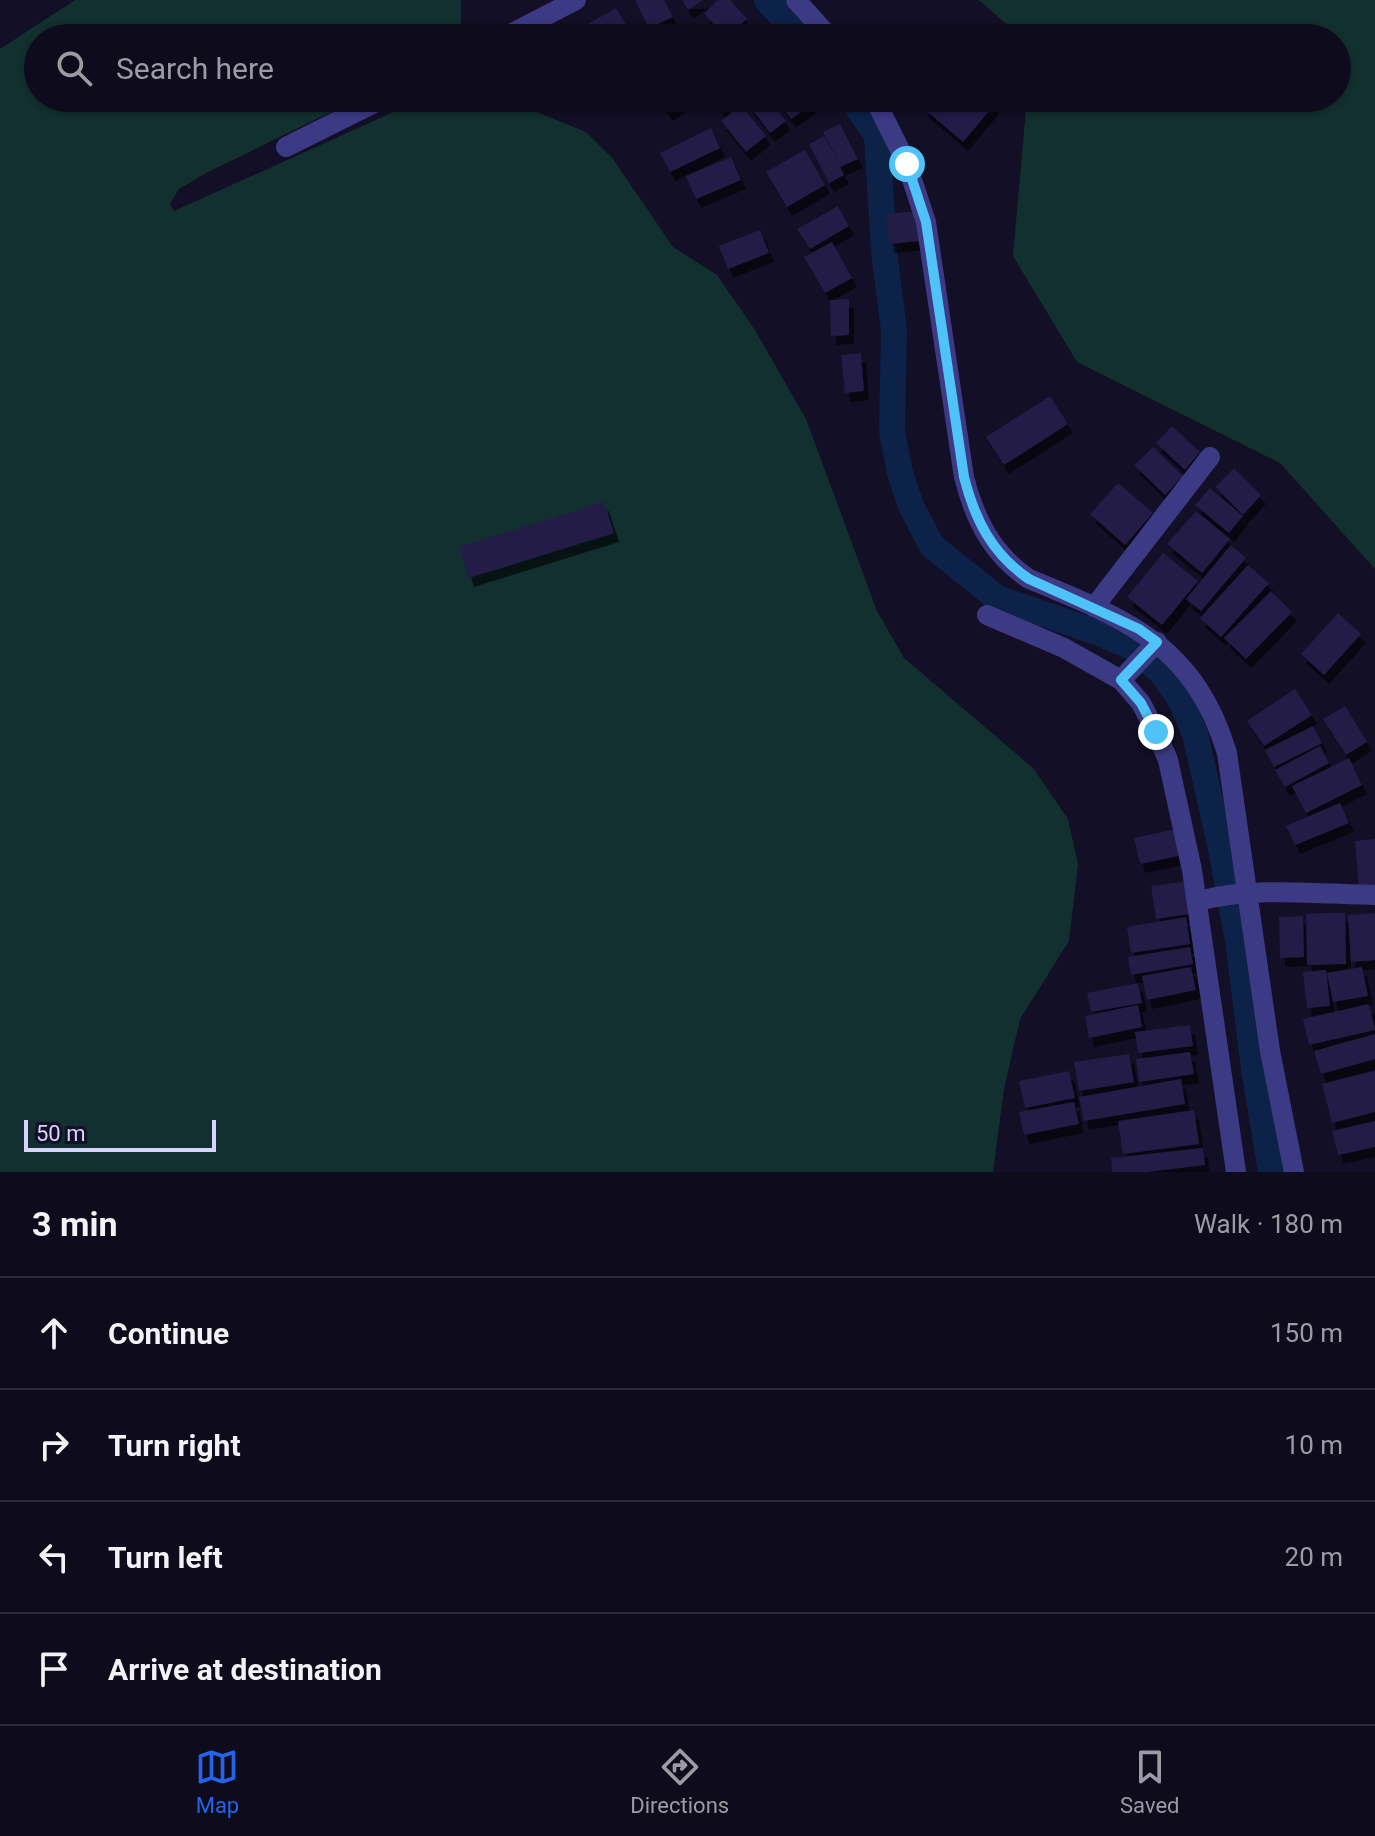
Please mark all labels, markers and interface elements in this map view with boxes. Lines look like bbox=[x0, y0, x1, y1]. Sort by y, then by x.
search box bbox=[24, 24, 1351, 112]
icon: search bbox=[52, 46, 96, 90]
text: Search here bbox=[116, 51, 274, 86]
route start bbox=[889, 146, 925, 182]
route end bbox=[1138, 714, 1174, 750]
scale bar bbox=[24, 1116, 216, 1152]
text: 50 m bbox=[36, 1121, 85, 1146]
text: 3 min bbox=[32, 1204, 117, 1244]
text: Walk · 180 m bbox=[1194, 1209, 1343, 1239]
icon: ahead bbox=[32, 1311, 76, 1355]
text: Continue bbox=[108, 1316, 229, 1351]
text: 150 m bbox=[1270, 1318, 1343, 1348]
icon: right bbox=[32, 1423, 76, 1467]
text: Turn right bbox=[108, 1428, 241, 1463]
text: 10 m bbox=[1285, 1430, 1343, 1460]
icon: left bbox=[32, 1535, 76, 1579]
text: Turn left bbox=[108, 1540, 223, 1575]
text: 20 m bbox=[1285, 1542, 1343, 1572]
icon: arrive bbox=[32, 1647, 76, 1691]
text: Arrive at destination bbox=[108, 1652, 382, 1687]
tab: Map bbox=[195, 1745, 239, 1818]
tab: Directions bbox=[630, 1745, 729, 1818]
tab: Saved bbox=[1120, 1745, 1180, 1818]

